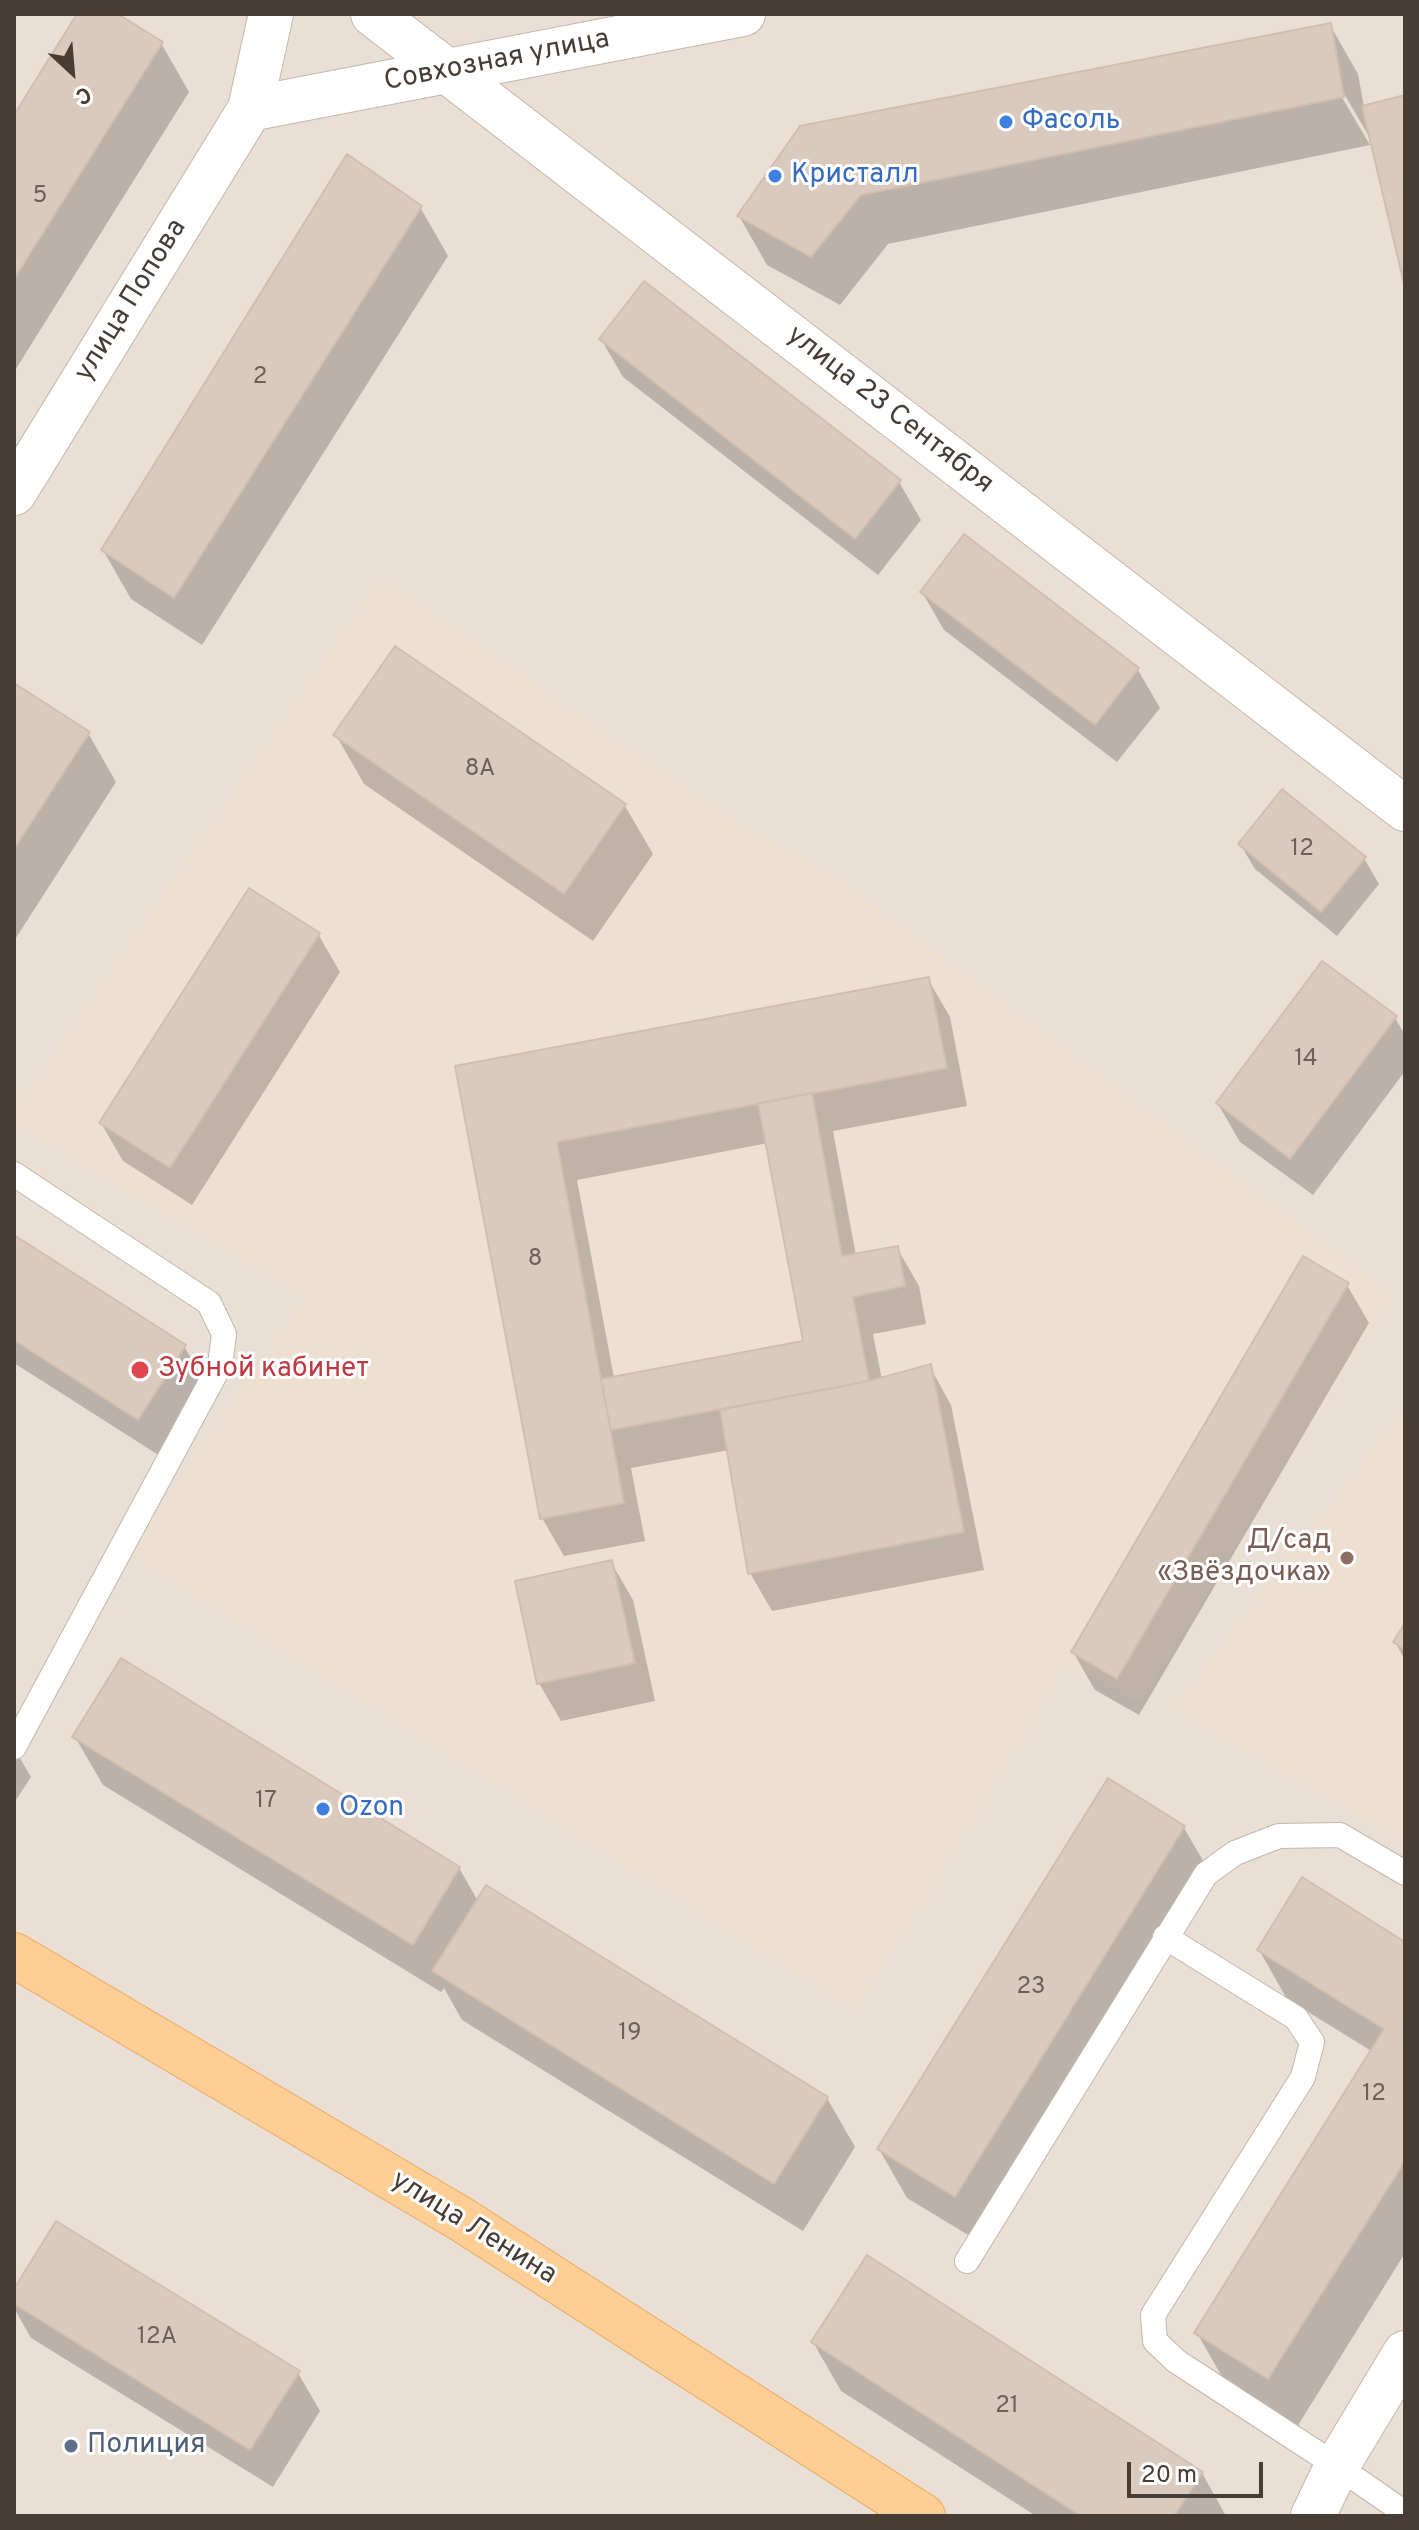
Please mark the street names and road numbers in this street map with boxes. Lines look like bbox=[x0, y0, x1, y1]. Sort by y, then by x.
street label: Совхозная улица bbox=[382, 24, 612, 100]
street label: улица Попова bbox=[69, 214, 195, 388]
street label: улица 23 Сентября bbox=[779, 320, 999, 502]
street label: улица Ленина bbox=[384, 2165, 562, 2293]

